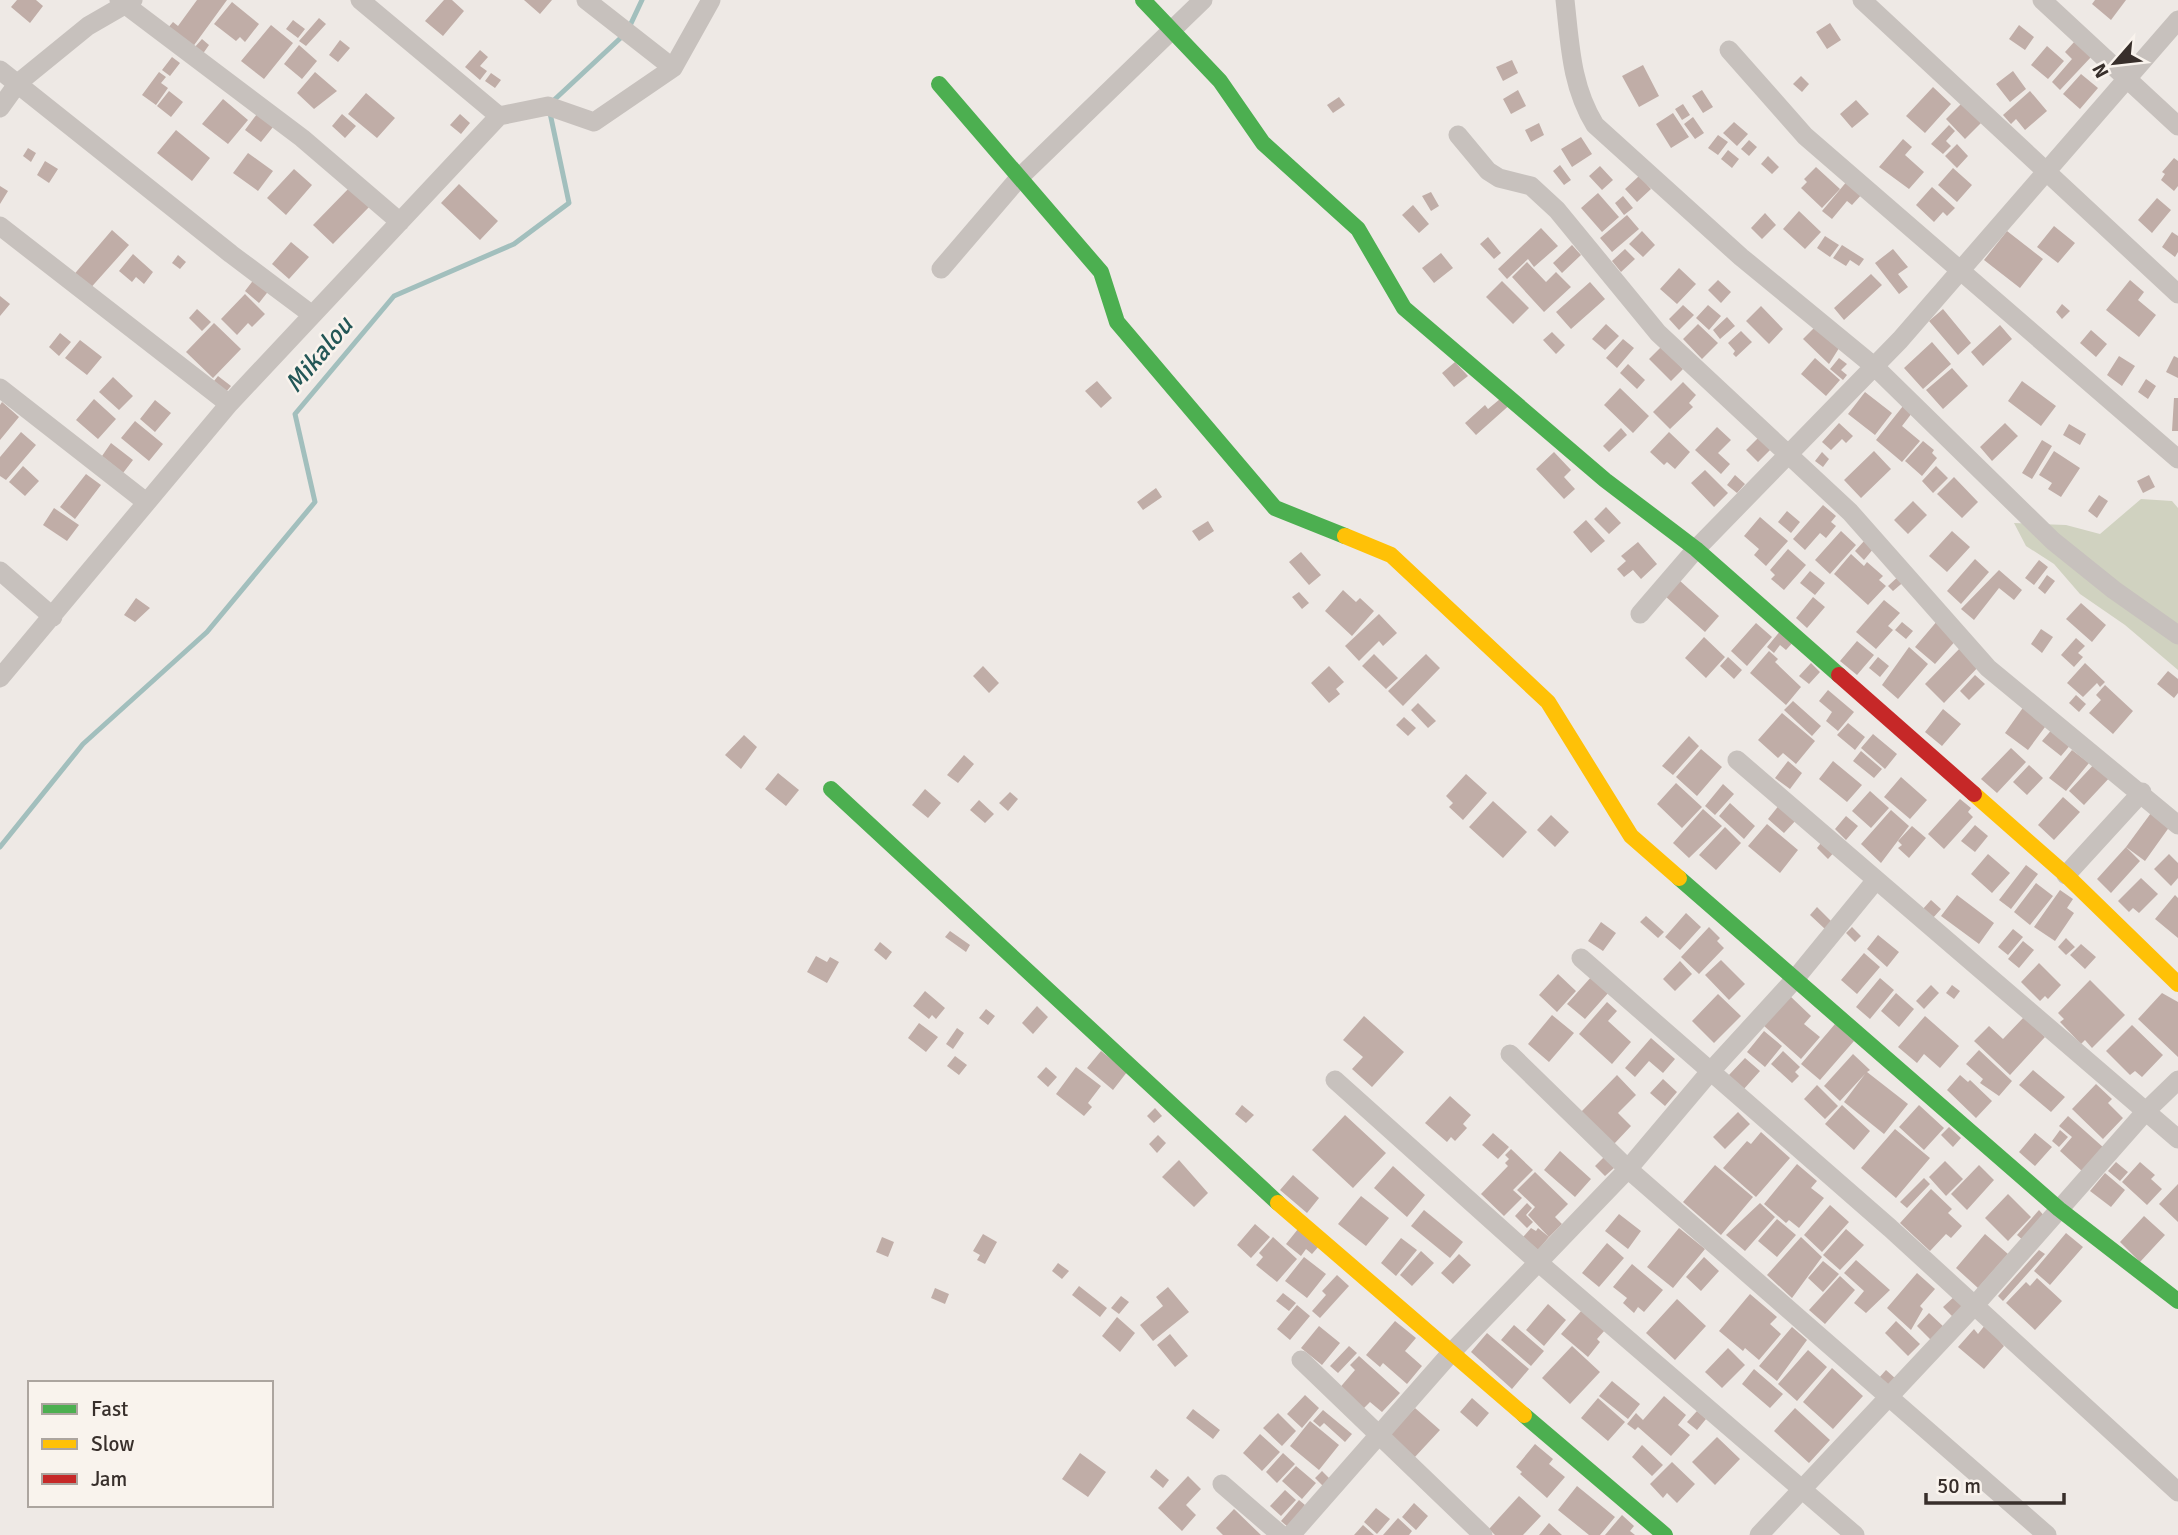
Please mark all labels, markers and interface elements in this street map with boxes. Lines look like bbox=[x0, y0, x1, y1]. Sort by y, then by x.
north arrow bbox=[2080, 28, 2150, 98]
text: N bbox=[2087, 59, 2115, 82]
water label: Mikalou bbox=[278, 309, 361, 400]
legend bbox=[28, 1381, 273, 1507]
text: Fast bbox=[91, 1396, 128, 1422]
text: Slow bbox=[91, 1431, 135, 1457]
scale bar bbox=[1926, 1462, 2064, 1506]
text: Jam bbox=[91, 1466, 127, 1492]
text: 50 m bbox=[1937, 1473, 1981, 1499]

